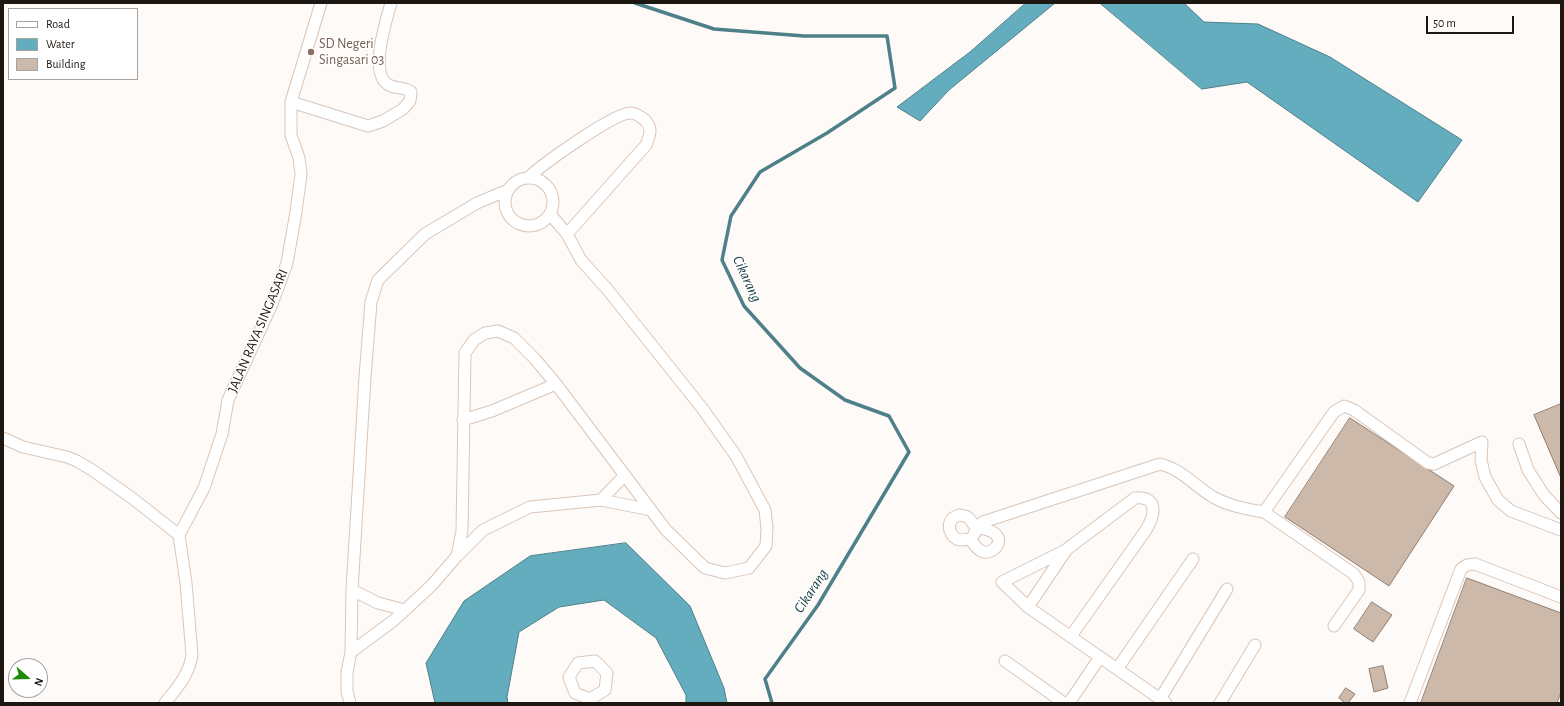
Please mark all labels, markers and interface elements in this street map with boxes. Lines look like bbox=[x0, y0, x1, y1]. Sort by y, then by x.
legend bbox=[8, 8, 138, 80]
scale bar bbox=[1428, 8, 1516, 34]
text: 50 m bbox=[1433, 17, 1456, 29]
text: Road bbox=[46, 18, 70, 30]
place label: SD Negeri Singasari 03 bbox=[319, 36, 384, 68]
text: Water bbox=[46, 38, 75, 50]
marker: SD Negeri Singasari 03 bbox=[306, 47, 316, 57]
text: Building bbox=[46, 58, 86, 70]
water label: Cikarang bbox=[728, 253, 766, 305]
street label: JALAN RAYA SINGASARI bbox=[224, 267, 292, 395]
water label: Cikarang bbox=[790, 565, 832, 617]
north arrow bbox=[8, 658, 48, 698]
text: N bbox=[32, 676, 45, 687]

